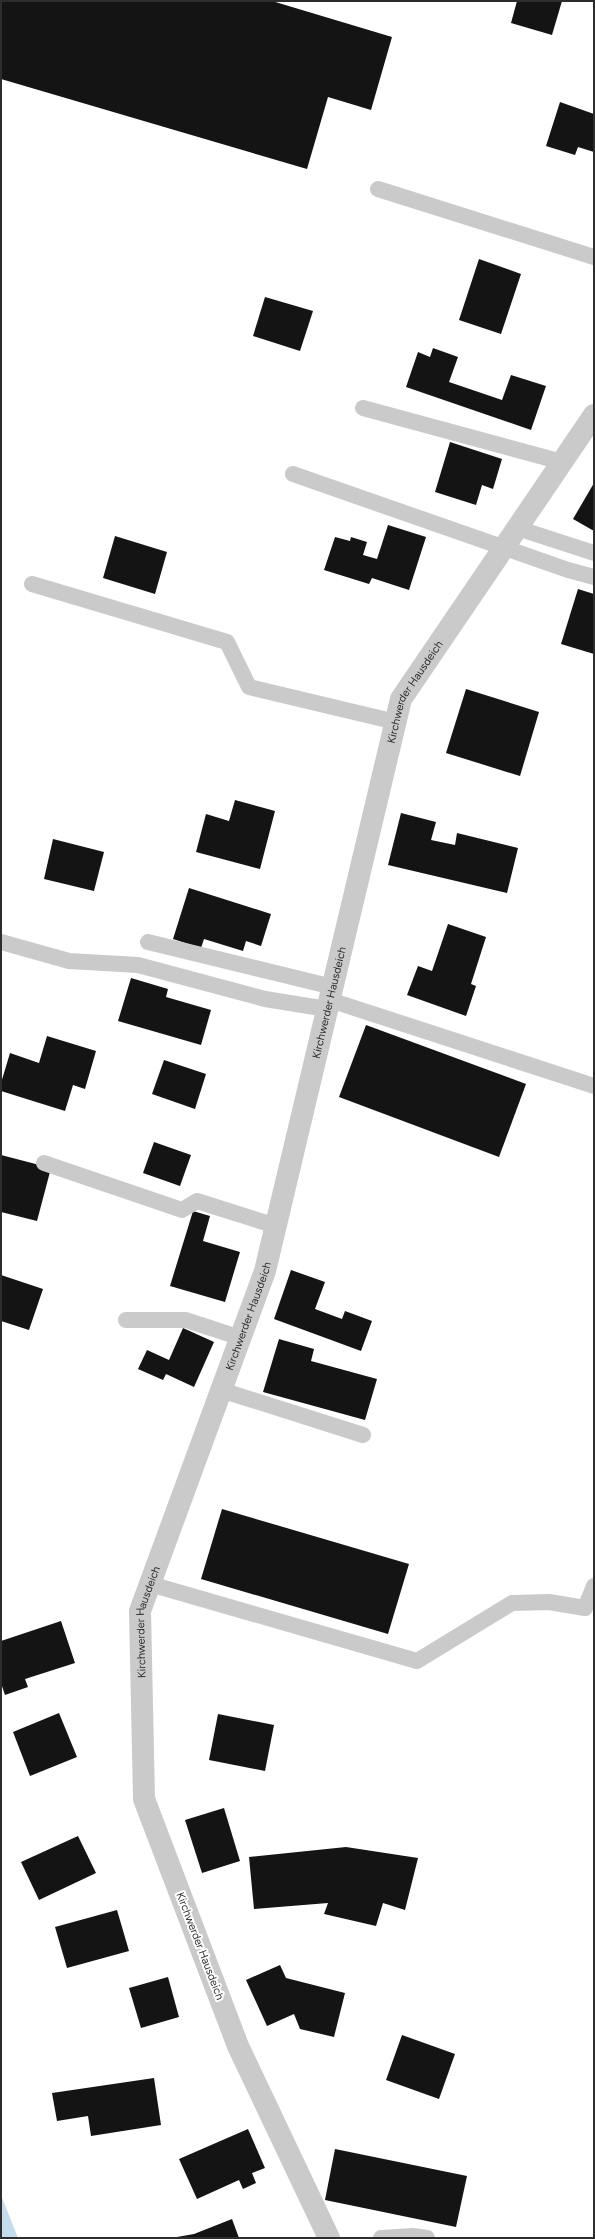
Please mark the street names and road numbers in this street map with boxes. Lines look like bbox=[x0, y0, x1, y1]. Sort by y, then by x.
street label: Kirchwerder Hausdeich bbox=[384, 638, 445, 744]
street label: Kirchwerder Hausdeich bbox=[309, 945, 348, 1060]
street label: Kirchwerder Hausdeich bbox=[223, 1261, 273, 1372]
street label: Kirchwerder Hausdeich bbox=[133, 1564, 162, 1678]
street label: Kirchwerder Hausdeich bbox=[173, 1890, 227, 2002]

